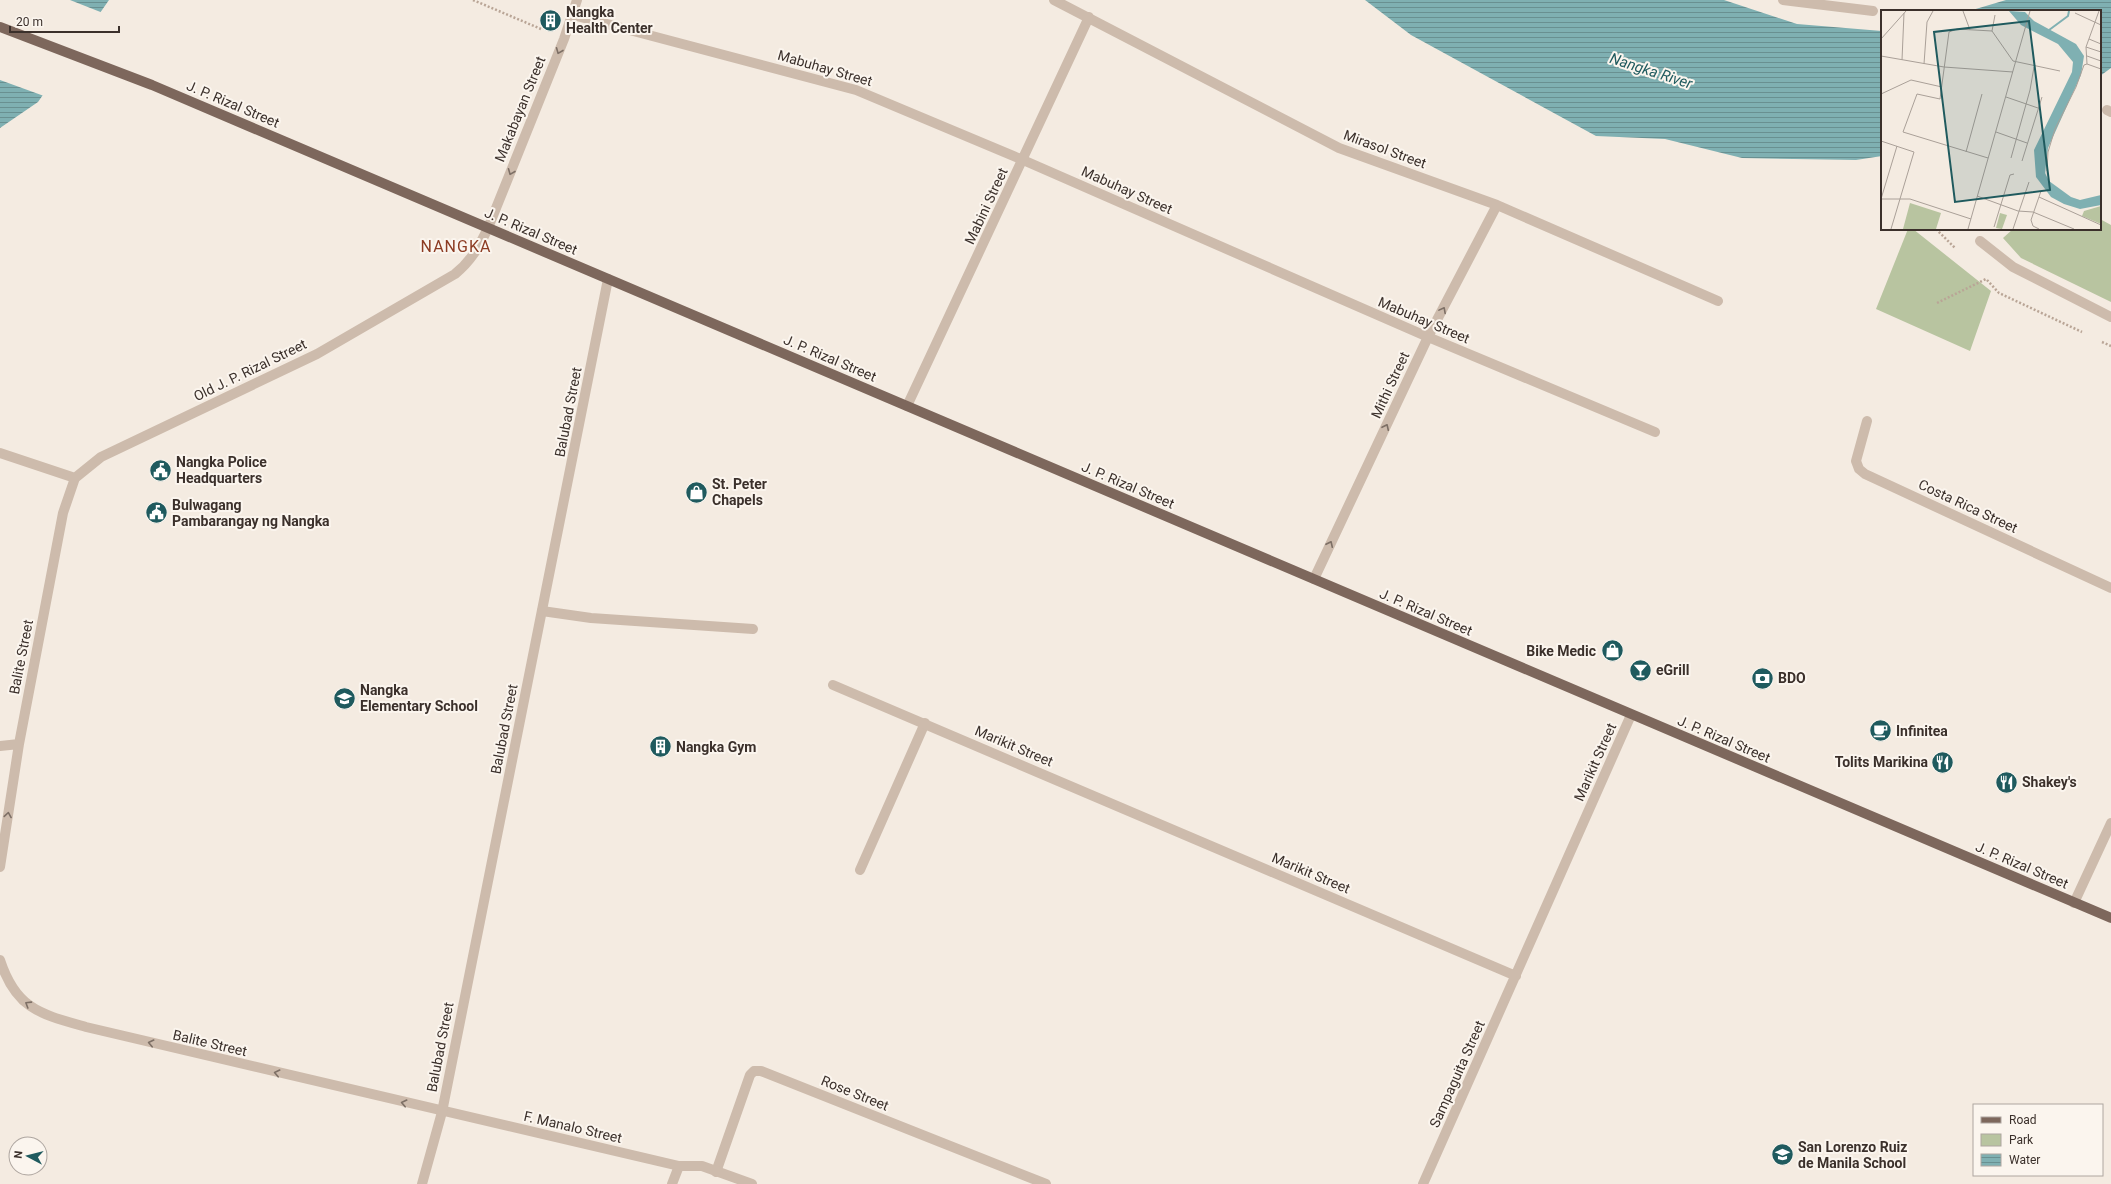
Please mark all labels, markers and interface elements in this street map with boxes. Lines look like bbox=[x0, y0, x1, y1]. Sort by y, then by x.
place label: Nangka Health Center bbox=[566, 4, 653, 36]
building icon: Nangka Health Center bbox=[538, 7, 564, 33]
scale bar bbox=[10, 8, 119, 34]
inset map bbox=[1881, 10, 2101, 230]
text: 20 m bbox=[16, 15, 43, 29]
street label: Mabuhay Street bbox=[776, 47, 875, 89]
one-way arrow bbox=[555, 48, 563, 55]
water label: Nangka River bbox=[1608, 49, 1695, 93]
street label: Makabayan Street bbox=[492, 54, 549, 164]
street label: J. P. Rizal Street bbox=[184, 77, 282, 131]
street label: Mirasol Street bbox=[1342, 127, 1429, 171]
street label: Mabuhay Street bbox=[1079, 163, 1175, 217]
street label: Mabini Street bbox=[961, 165, 1011, 247]
one-way arrow bbox=[507, 168, 515, 175]
street label: J. P. Rizal Street bbox=[482, 204, 580, 258]
district label: NANGKA bbox=[421, 237, 491, 256]
street label: Mabuhay Street bbox=[1376, 294, 1472, 347]
one-way arrow bbox=[1438, 306, 1446, 314]
street label: J. P. Rizal Street bbox=[781, 331, 879, 385]
street label: Old J. P. Rizal Street bbox=[191, 336, 309, 404]
street label: Mithi Street bbox=[1368, 349, 1413, 421]
street label: Balubad Street bbox=[551, 365, 585, 458]
one-way arrow bbox=[1381, 423, 1389, 431]
place label: Nangka Police Headquarters bbox=[176, 454, 267, 486]
public building icon: Nangka Police Headquarters bbox=[147, 457, 173, 483]
street label: J. P. Rizal Street bbox=[1079, 458, 1177, 512]
place label: St. Peter Chapels bbox=[712, 476, 767, 508]
street label: Costa Rica Street bbox=[1916, 476, 2020, 536]
shop icon: St. Peter Chapels bbox=[684, 479, 710, 505]
place label: Bulwagang Pambarangay ng Nangka bbox=[172, 497, 330, 529]
public building icon: Bulwagang Pambarangay ng Nangka bbox=[143, 500, 169, 526]
one-way arrow bbox=[1325, 541, 1333, 548]
street label: J. P. Rizal Street bbox=[1377, 585, 1475, 639]
street label: Balite Street bbox=[6, 618, 36, 696]
shop icon: Bike Medic bbox=[1599, 638, 1625, 664]
place label: Bike Medic bbox=[1526, 643, 1596, 659]
bar icon: eGrill bbox=[1627, 657, 1653, 683]
place label: eGrill bbox=[1656, 662, 1689, 678]
bank icon: BDO bbox=[1750, 665, 1776, 691]
place label: BDO bbox=[1778, 670, 1806, 686]
place label: Nangka Elementary School bbox=[360, 682, 478, 714]
street label: Balubad Street bbox=[487, 682, 521, 775]
school or university icon: Nangka Elementary School bbox=[332, 685, 358, 711]
street label: J. P. Rizal Street bbox=[1675, 712, 1773, 766]
cafe icon: Infinitea bbox=[1867, 718, 1893, 744]
street label: Marikit Street bbox=[1571, 720, 1619, 803]
street label: Marikit Street bbox=[972, 722, 1056, 770]
place label: Infinitea bbox=[1896, 723, 1948, 739]
building icon: Nangka Gym bbox=[647, 734, 673, 760]
place label: Nangka Gym bbox=[676, 739, 756, 755]
restaurant icon: Tolits Marikina bbox=[1930, 749, 1956, 775]
place label: Tolits Marikina bbox=[1835, 754, 1928, 770]
restaurant icon: Shakey's bbox=[1993, 769, 2019, 795]
place label: Shakey's bbox=[2022, 774, 2077, 790]
one-way arrow bbox=[3, 812, 12, 818]
street label: J. P. Rizal Street bbox=[1973, 838, 2071, 892]
street label: Marikit Street bbox=[1269, 849, 1353, 897]
street label: Balubad Street bbox=[423, 1000, 457, 1093]
one-way arrow bbox=[25, 1001, 32, 1008]
street label: Sampaguita Street bbox=[1426, 1018, 1488, 1130]
street label: Balite Street bbox=[171, 1027, 249, 1059]
one-way arrow bbox=[147, 1039, 154, 1047]
one-way arrow bbox=[274, 1069, 281, 1078]
street label: Rose Street bbox=[819, 1072, 892, 1114]
one-way arrow bbox=[400, 1099, 407, 1108]
legend bbox=[1973, 1104, 2103, 1176]
street label: F. Manalo Street bbox=[522, 1108, 624, 1146]
text: Road bbox=[2009, 1113, 2037, 1127]
text: Park bbox=[2009, 1133, 2034, 1147]
north arrow bbox=[8, 1136, 48, 1176]
place label: San Lorenzo Ruiz de Manila School bbox=[1798, 1139, 1907, 1171]
school or university icon: San Lorenzo Ruiz de Manila School bbox=[1770, 1142, 1796, 1168]
text: N bbox=[12, 1150, 26, 1159]
text: Water bbox=[2009, 1153, 2040, 1167]

